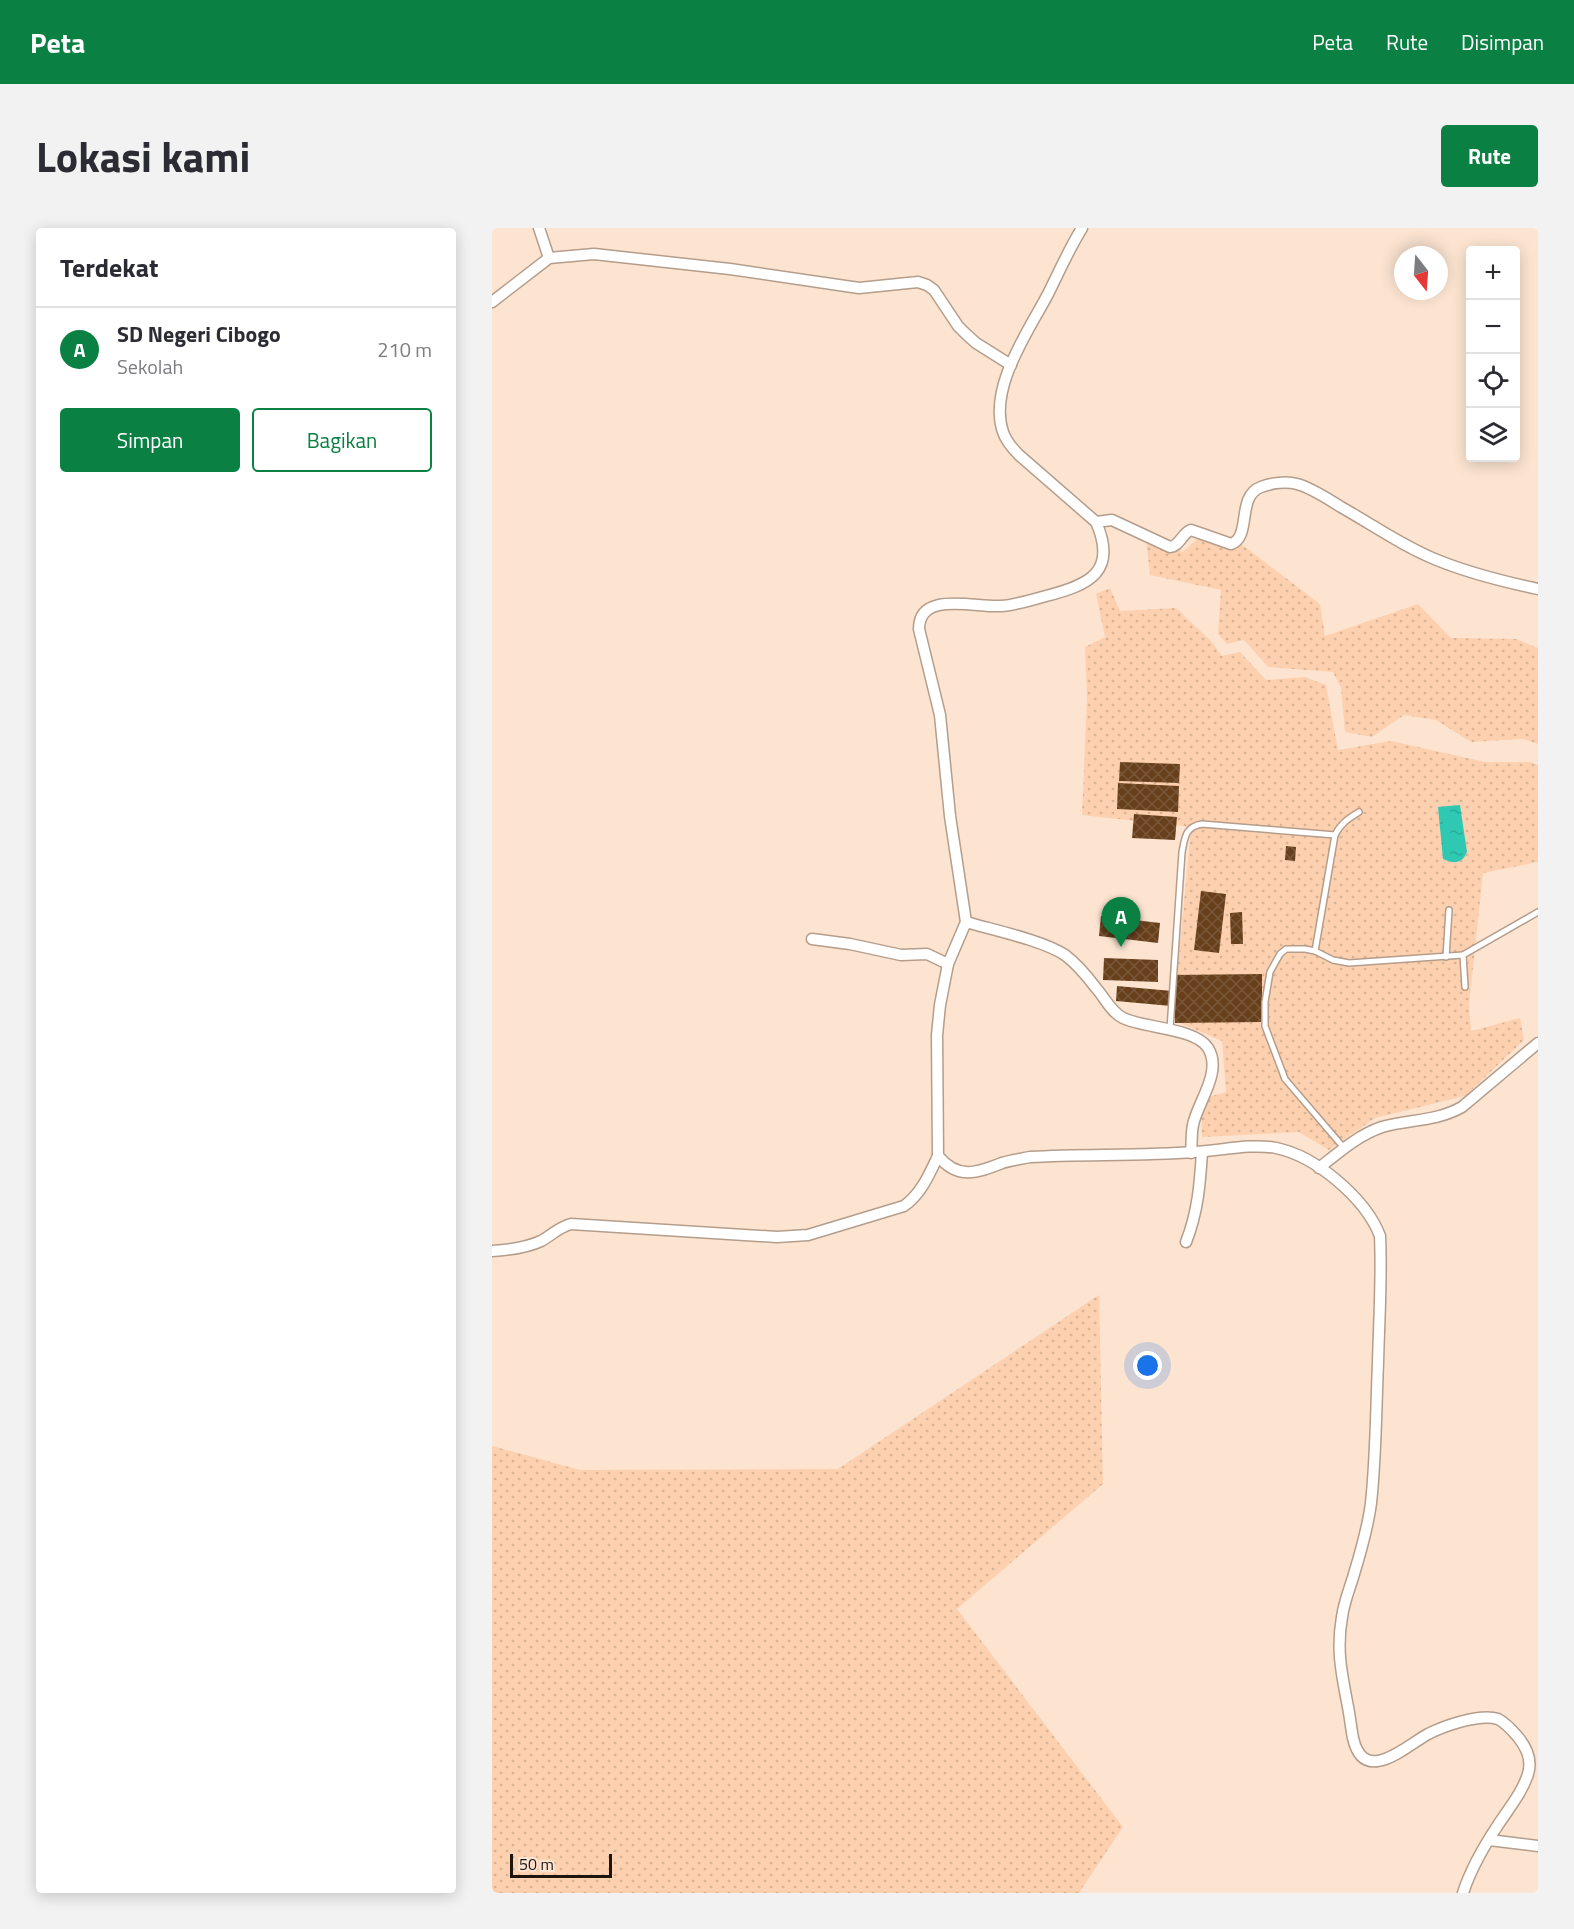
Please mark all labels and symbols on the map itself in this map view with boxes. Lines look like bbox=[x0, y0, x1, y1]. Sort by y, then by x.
north arrow bbox=[1394, 246, 1448, 300]
pin: A bbox=[1102, 898, 1140, 947]
your location bbox=[1133, 1351, 1162, 1380]
scale bar bbox=[510, 1851, 612, 1878]

